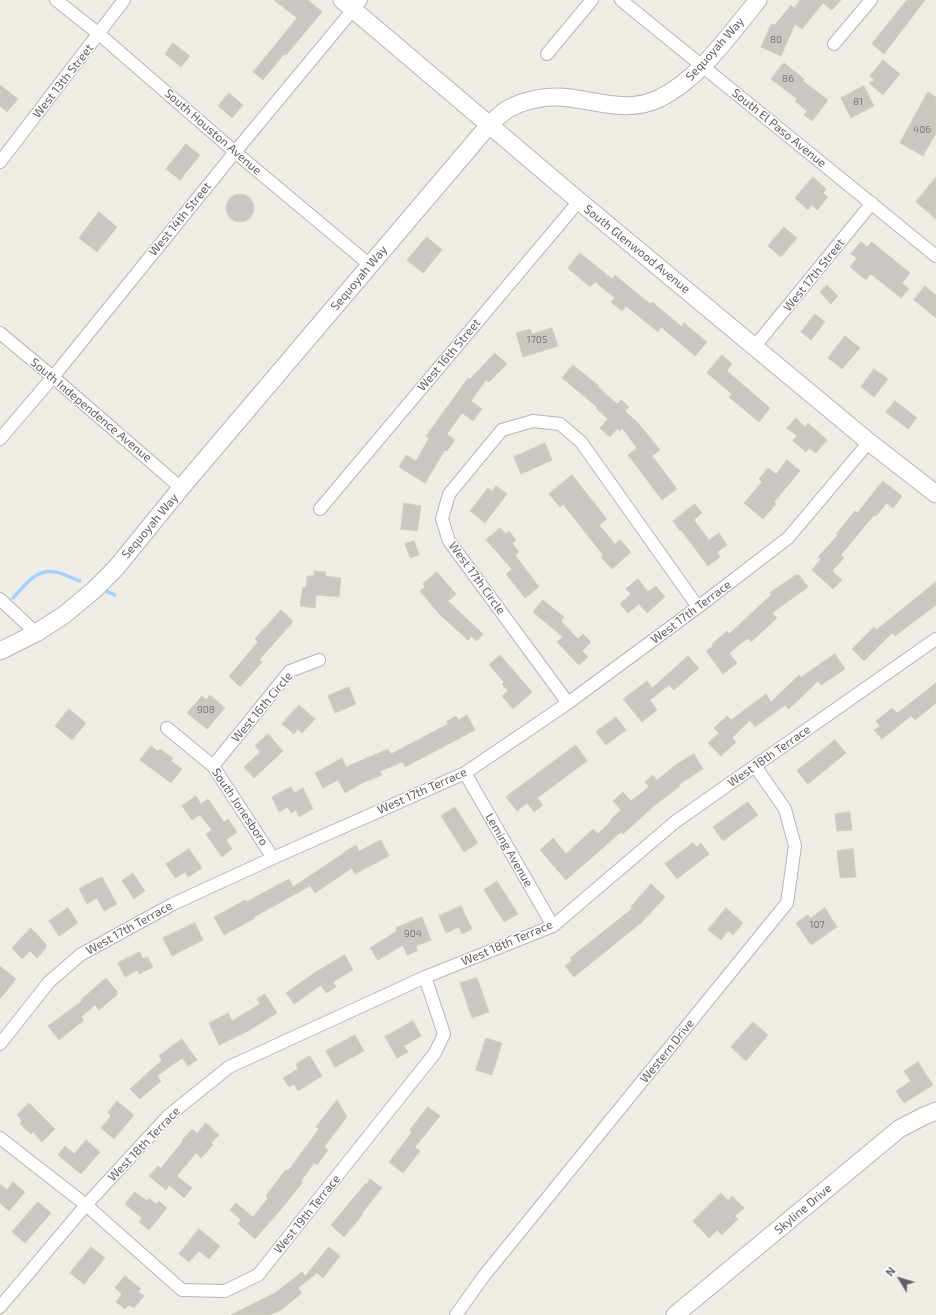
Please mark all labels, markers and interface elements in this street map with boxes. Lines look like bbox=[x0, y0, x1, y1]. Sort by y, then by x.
street label: Sequoyah Way bbox=[683, 14, 747, 84]
house number: 80 bbox=[770, 34, 782, 46]
street label: West 13th Street bbox=[30, 41, 96, 121]
house number: 86 bbox=[782, 73, 794, 85]
street label: South Houston Avenue bbox=[162, 86, 264, 178]
street label: South El Paso Avenue bbox=[729, 86, 829, 170]
house number: 81 bbox=[853, 96, 863, 108]
house number: 406 bbox=[913, 124, 931, 136]
street label: West 14th Street bbox=[146, 179, 214, 259]
street label: South Glenwood Avenue bbox=[581, 202, 693, 296]
street label: West 17th Street bbox=[780, 236, 848, 314]
street label: Sequoyah Way bbox=[328, 243, 390, 313]
street label: West 16th Street bbox=[415, 316, 483, 394]
house number: 1705 bbox=[527, 334, 547, 346]
street label: South Independence Avenue bbox=[27, 355, 155, 465]
street label: Sequoyah Way bbox=[119, 491, 181, 561]
street label: West 17th Circle bbox=[446, 539, 508, 617]
street label: West 17th Terrace bbox=[648, 577, 734, 647]
street label: West 16th Circle bbox=[228, 669, 296, 745]
house number: 908 bbox=[197, 704, 215, 716]
street label: West 18th Terrace bbox=[725, 722, 813, 790]
street label: West 17th Terrace bbox=[375, 765, 469, 817]
street label: South Jonesboro bbox=[209, 766, 271, 848]
street label: Leming Avenue bbox=[482, 811, 536, 889]
street label: West 17th Terrace bbox=[83, 898, 175, 958]
street label: West 18th Terrace bbox=[459, 917, 555, 969]
house number: 107 bbox=[809, 919, 825, 931]
house number: 904 bbox=[404, 928, 422, 940]
street label: Western Drive bbox=[637, 1016, 697, 1086]
street label: West 18th Terrace bbox=[105, 1104, 183, 1184]
street label: West 19th Terrace bbox=[271, 1172, 343, 1256]
street label: Skyline Drive bbox=[771, 1181, 835, 1237]
north arrow bbox=[880, 1259, 920, 1299]
text: N bbox=[883, 1264, 898, 1278]

